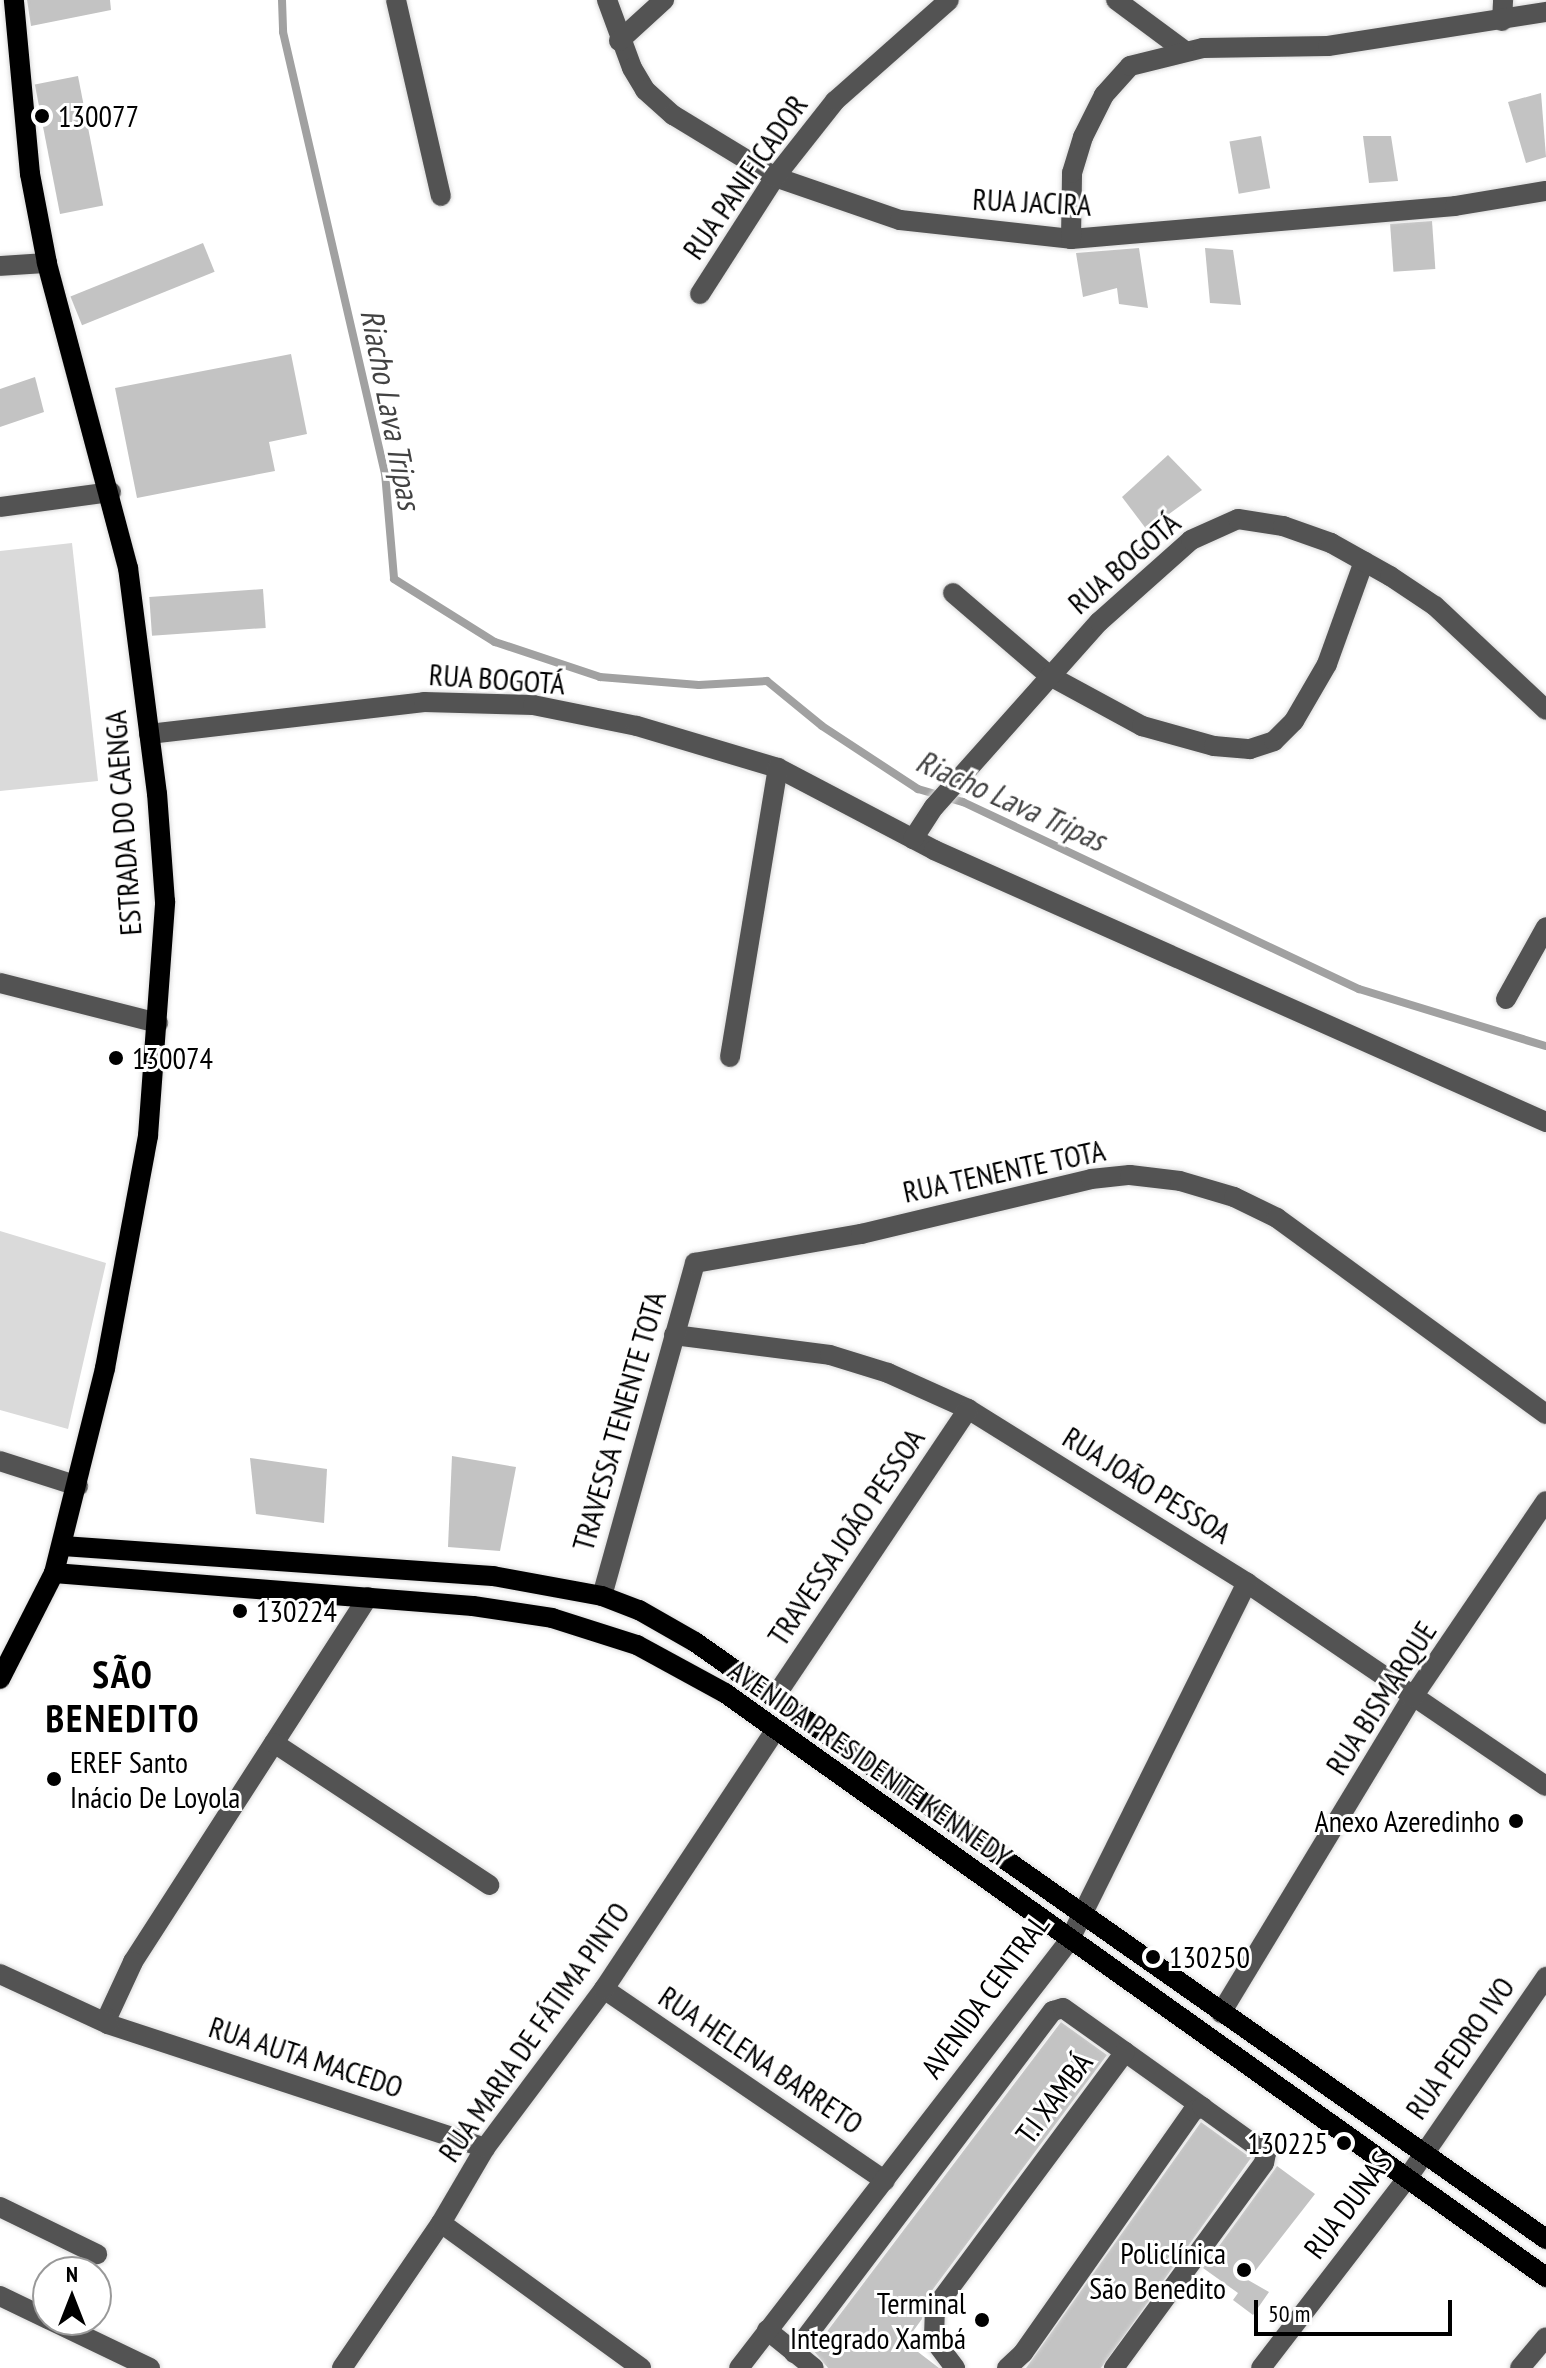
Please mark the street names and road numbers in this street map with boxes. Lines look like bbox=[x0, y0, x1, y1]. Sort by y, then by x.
street label: RUA PANIFICADOR bbox=[675, 88, 815, 266]
street label: RUA JACIRA bbox=[971, 181, 1093, 223]
street label: RUA BOGOTÁ bbox=[1060, 504, 1188, 622]
street label: RUA BOGOTÁ bbox=[427, 656, 567, 702]
street label: ESTRADA DO CAENGA bbox=[97, 709, 149, 937]
street label: RUA TENENTE TOTA bbox=[898, 1132, 1110, 1210]
street label: TRAVESSA TENENTE TOTA bbox=[564, 1286, 674, 1556]
street label: RUA JOÃO PESSOA bbox=[1056, 1419, 1238, 1551]
street label: TRAVESSA JOÃO PESSOA bbox=[760, 1421, 932, 1653]
street label: RUA BISMARQUE bbox=[1318, 1614, 1444, 1782]
street label: AVENIDA PRESIDENTE KENNEDY bbox=[721, 1651, 1019, 1875]
street label: RUA MARIA DE FÁTIMA PINTO bbox=[430, 1894, 638, 2170]
street label: AVENIDA CENTRAL bbox=[913, 1907, 1057, 2085]
street label: RUA PEDRO IVO bbox=[1398, 1970, 1522, 2126]
street label: RUA HELENA BARRETO bbox=[651, 1978, 871, 2142]
street label: RUA AUTA MACEDO bbox=[203, 2008, 409, 2106]
street label: T.I XAMBÁ bbox=[1008, 2045, 1100, 2151]
street label: RUA DUNAS bbox=[1296, 2144, 1400, 2266]

